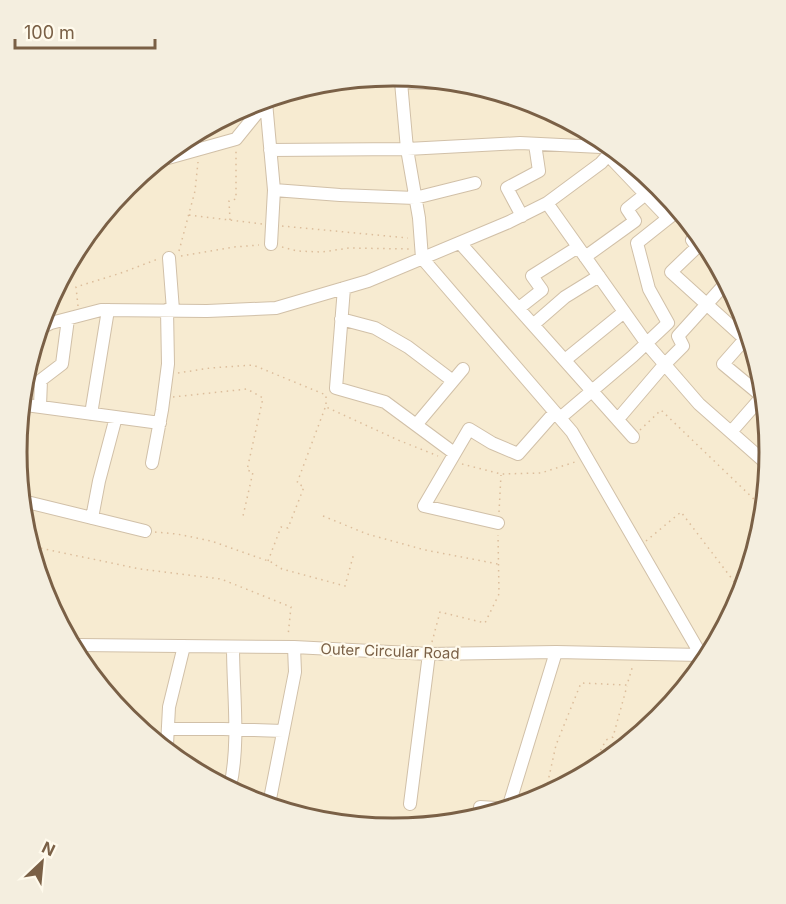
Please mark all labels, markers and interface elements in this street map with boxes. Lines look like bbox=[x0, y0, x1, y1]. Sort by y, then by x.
scale bar bbox=[15, 12, 154, 50]
text: 100 m bbox=[24, 22, 75, 43]
street label: Outer Circular Road bbox=[320, 639, 460, 663]
north arrow bbox=[12, 832, 72, 892]
text: N bbox=[39, 837, 58, 860]

